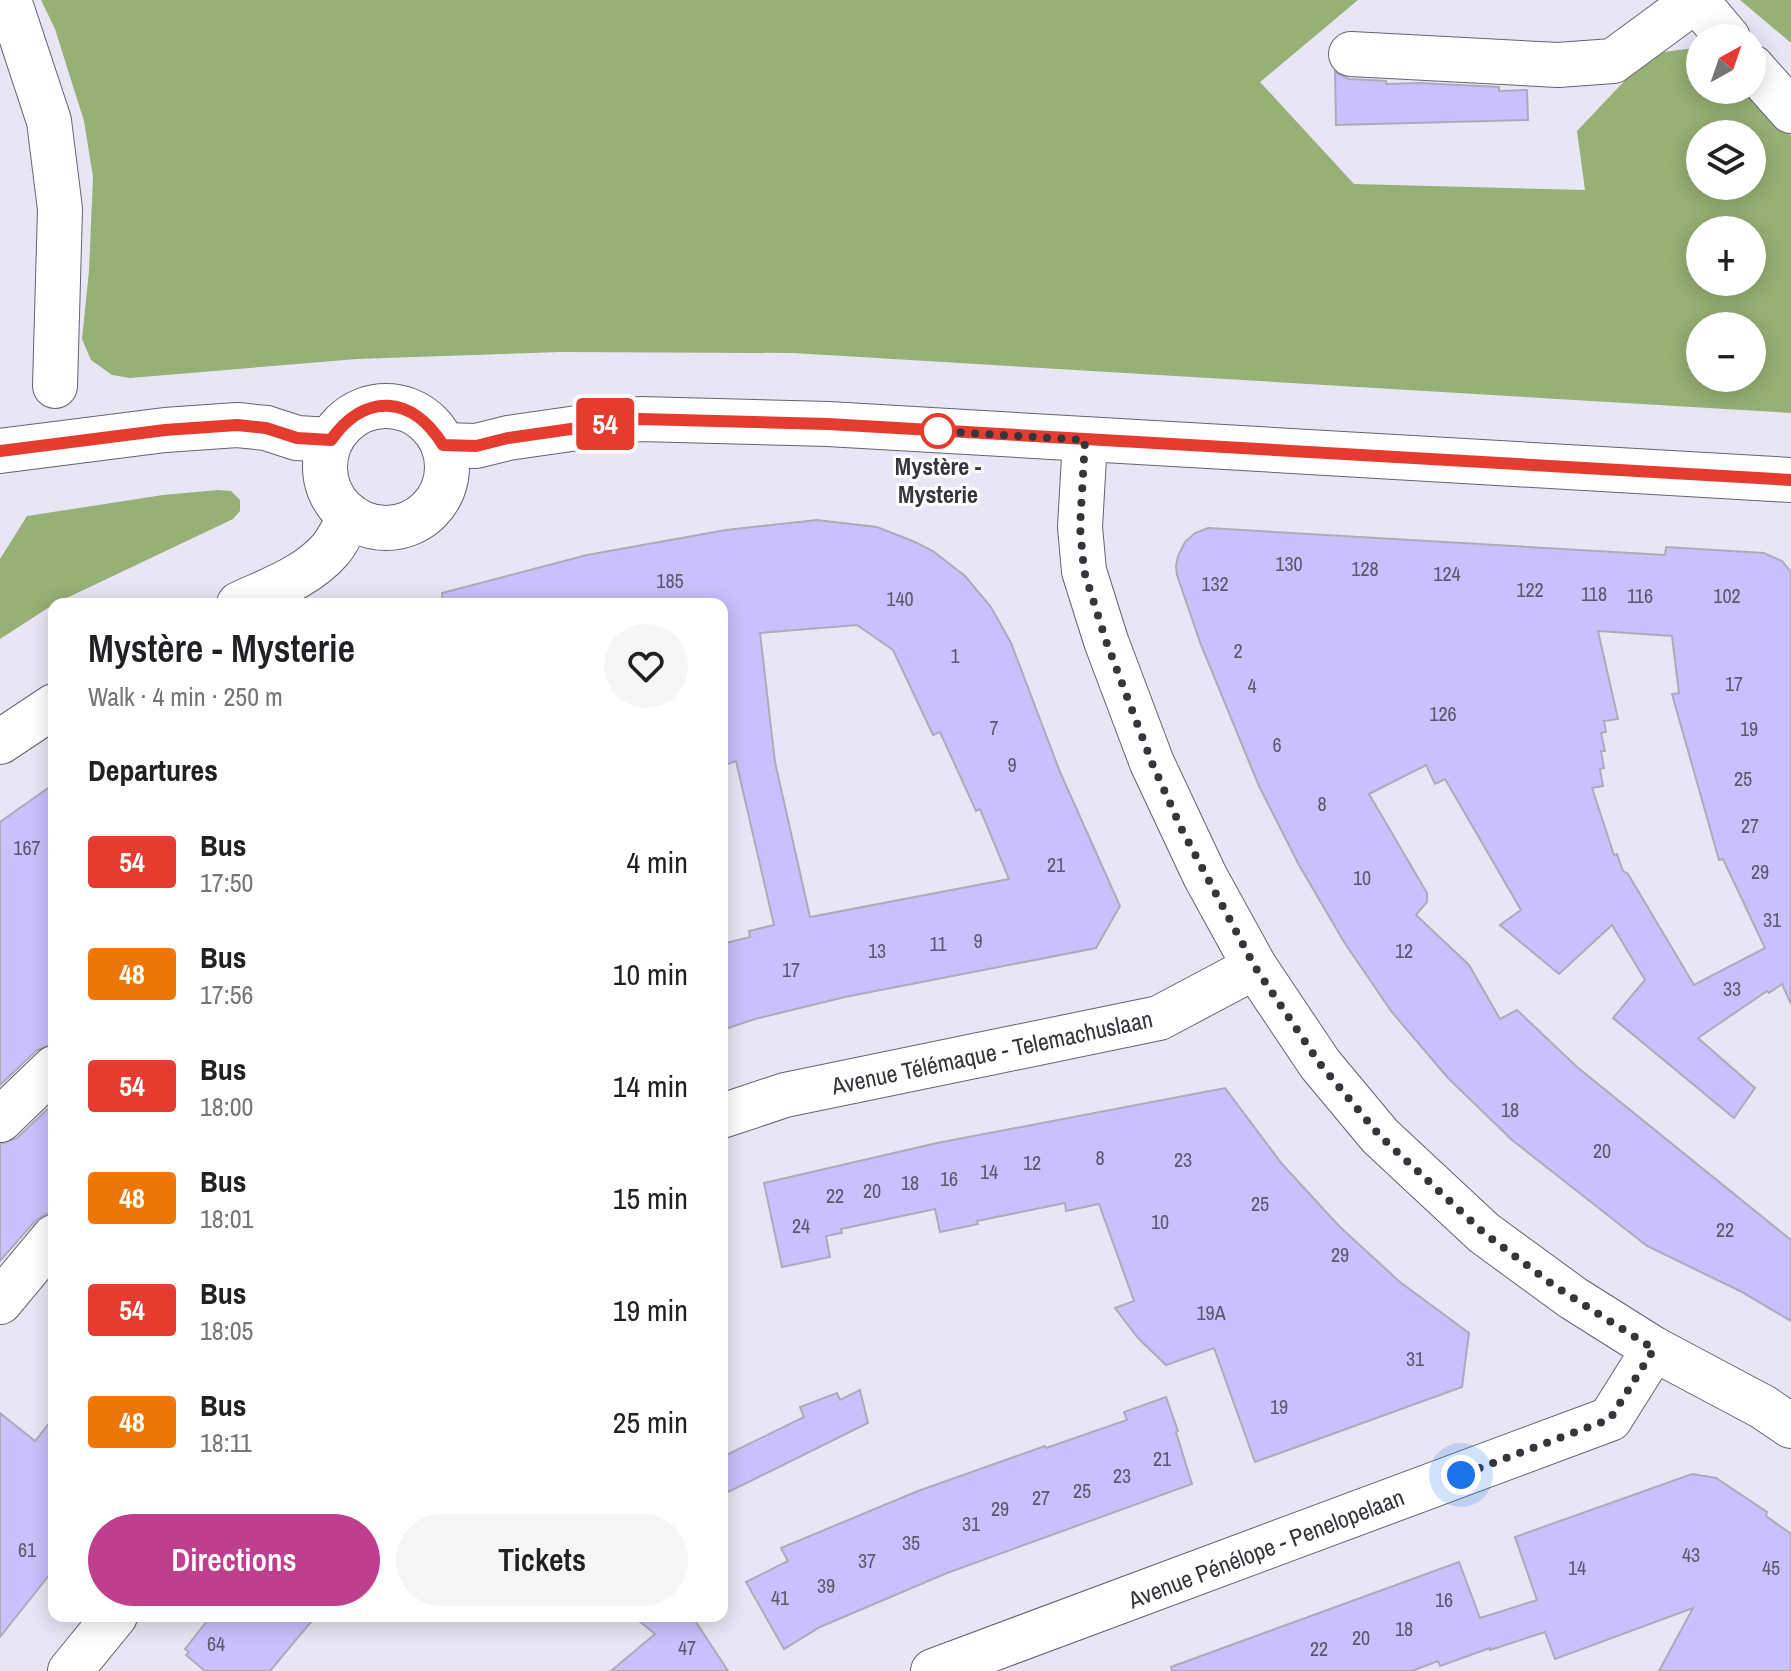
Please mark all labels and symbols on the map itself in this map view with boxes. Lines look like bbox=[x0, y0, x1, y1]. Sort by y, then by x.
north arrow bbox=[1686, 24, 1766, 104]
line badge: 54 bbox=[569, 398, 641, 450]
marker: Mystère - Mysterie bbox=[921, 414, 955, 448]
place label: Mystère - Mysterie bbox=[895, 450, 982, 510]
house number: 130 bbox=[1275, 550, 1303, 577]
house number: 128 bbox=[1351, 555, 1379, 582]
house number: 124 bbox=[1433, 560, 1461, 587]
house number: 185 bbox=[656, 567, 684, 594]
house number: 132 bbox=[1201, 570, 1229, 597]
house number: 122 bbox=[1516, 576, 1544, 603]
house number: 118 bbox=[1581, 580, 1607, 607]
house number: 116 bbox=[1627, 582, 1653, 609]
house number: 102 bbox=[1713, 582, 1741, 609]
house number: 140 bbox=[886, 585, 914, 612]
house number: 2 bbox=[1233, 637, 1243, 664]
house number: 1 bbox=[950, 642, 960, 669]
house number: 17 bbox=[1725, 670, 1743, 697]
house number: 4 bbox=[1247, 672, 1257, 699]
house number: 126 bbox=[1429, 700, 1457, 727]
house number: 7 bbox=[989, 714, 999, 741]
house number: 19 bbox=[1740, 715, 1758, 742]
house number: 6 bbox=[1272, 731, 1282, 758]
house number: 9 bbox=[1007, 751, 1017, 778]
house number: 25 bbox=[1734, 765, 1752, 792]
house number: 8 bbox=[1317, 790, 1327, 817]
house number: 27 bbox=[1741, 812, 1759, 839]
house number: 167 bbox=[13, 834, 41, 861]
house number: 21 bbox=[1047, 851, 1065, 878]
house number: 29 bbox=[1751, 858, 1769, 885]
house number: 10 bbox=[1353, 864, 1371, 891]
house number: 31 bbox=[1763, 906, 1781, 933]
house number: 9 bbox=[973, 927, 983, 954]
house number: 11 bbox=[929, 930, 947, 957]
house number: 13 bbox=[868, 937, 886, 964]
house number: 12 bbox=[1395, 937, 1413, 964]
house number: 17 bbox=[782, 956, 800, 983]
house number: 33 bbox=[1723, 975, 1741, 1002]
street label: Avenue Télémaque - Telemachuslaan bbox=[828, 1002, 1155, 1102]
house number: 18 bbox=[1501, 1096, 1519, 1123]
house number: 20 bbox=[1593, 1137, 1611, 1164]
house number: 8 bbox=[1095, 1144, 1105, 1171]
house number: 23 bbox=[1174, 1146, 1192, 1173]
house number: 12 bbox=[1023, 1149, 1041, 1176]
house number: 14 bbox=[980, 1158, 998, 1185]
house number: 16 bbox=[940, 1165, 958, 1192]
house number: 18 bbox=[901, 1169, 919, 1196]
house number: 20 bbox=[863, 1177, 881, 1204]
house number: 22 bbox=[826, 1182, 844, 1209]
house number: 25 bbox=[1251, 1190, 1269, 1217]
house number: 10 bbox=[1151, 1208, 1169, 1235]
house number: 24 bbox=[792, 1212, 810, 1239]
house number: 22 bbox=[1716, 1216, 1734, 1243]
house number: 29 bbox=[1331, 1241, 1349, 1268]
house number: 19A bbox=[1196, 1299, 1226, 1326]
house number: 31 bbox=[1406, 1345, 1424, 1372]
house number: 19 bbox=[1270, 1393, 1288, 1420]
house number: 21 bbox=[1153, 1445, 1171, 1472]
your location bbox=[1441, 1455, 1481, 1495]
house number: 23 bbox=[1113, 1462, 1131, 1489]
house number: 25 bbox=[1073, 1477, 1091, 1504]
street label: Avenue Pénélope - Penelopelaan bbox=[1123, 1481, 1408, 1616]
house number: 27 bbox=[1032, 1484, 1050, 1511]
house number: 29 bbox=[991, 1495, 1009, 1522]
house number: 31 bbox=[962, 1510, 980, 1537]
house number: 35 bbox=[902, 1529, 920, 1556]
house number: 61 bbox=[18, 1536, 36, 1563]
house number: 43 bbox=[1682, 1541, 1700, 1568]
house number: 37 bbox=[858, 1547, 876, 1574]
house number: 14 bbox=[1568, 1554, 1586, 1581]
house number: 45 bbox=[1762, 1554, 1780, 1581]
house number: 39 bbox=[817, 1572, 835, 1599]
house number: 41 bbox=[771, 1584, 789, 1611]
house number: 16 bbox=[1435, 1586, 1453, 1613]
house number: 18 bbox=[1395, 1615, 1413, 1642]
house number: 20 bbox=[1352, 1624, 1370, 1651]
house number: 64 bbox=[207, 1630, 225, 1657]
house number: 47 bbox=[678, 1634, 696, 1661]
house number: 22 bbox=[1310, 1635, 1328, 1662]

